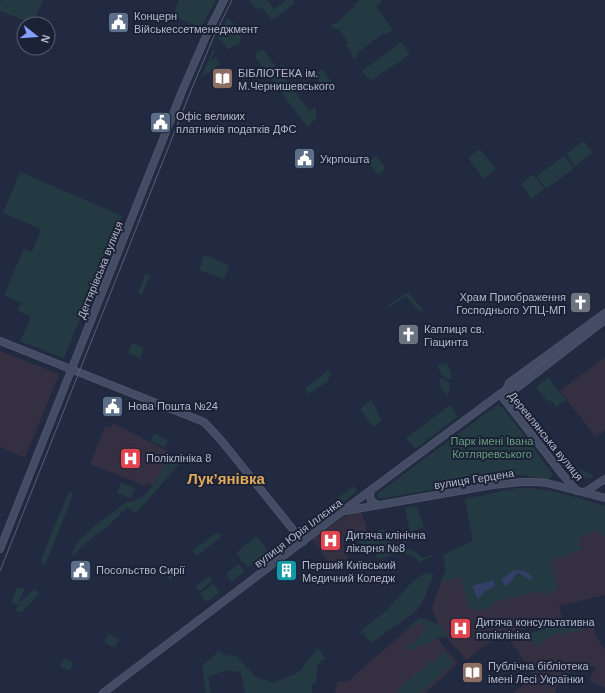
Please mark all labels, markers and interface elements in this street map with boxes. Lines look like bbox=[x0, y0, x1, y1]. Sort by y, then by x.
public building icon: Концерн Військессетменеджмент bbox=[105, 9, 131, 35]
place label: Концерн Військессетменеджмент bbox=[134, 10, 258, 35]
north arrow bbox=[16, 16, 56, 56]
text: N bbox=[39, 33, 52, 45]
library icon: БІБЛІОТЕКА ім. М.Чернишевського bbox=[210, 66, 236, 92]
place label: БІБЛІОТЕКА ім. М.Чернишевського bbox=[238, 67, 335, 92]
public building icon: Офіс великих платників податків ДФС bbox=[147, 109, 173, 135]
place label: Офіс великих платників податків ДФС bbox=[176, 110, 297, 135]
public building icon: Укрпошта bbox=[292, 146, 318, 172]
place label: Укрпошта bbox=[320, 153, 370, 165]
street label: Дегтярівська вулиця bbox=[75, 220, 125, 320]
church icon: Храм Приображення Господнього УПЦ-МП bbox=[568, 290, 594, 316]
place label: Храм Приображення Господнього УПЦ-МП bbox=[456, 291, 566, 316]
church icon: Каплиця св. Гіацинта bbox=[395, 322, 421, 348]
place label: Каплиця св. Гіацинта bbox=[424, 323, 485, 348]
street label: Деревлянська вулиця bbox=[506, 389, 586, 483]
public building icon: Нова Пошта №24 bbox=[100, 393, 126, 419]
place label: Нова Пошта №24 bbox=[128, 400, 218, 412]
park label: Парк імені Івана Котляревського bbox=[451, 435, 534, 460]
hospital icon: Поліклініка 8 bbox=[117, 445, 143, 471]
place label: Поліклініка 8 bbox=[146, 452, 211, 464]
street label: вулиця Герцена bbox=[433, 467, 516, 491]
district label: Лукʼянівка bbox=[187, 470, 265, 487]
street label: вулиця Юрія Іллєнка bbox=[252, 496, 345, 570]
hospital icon: Дитяча клінічна лікарня №8 bbox=[318, 528, 344, 554]
place label: Дитяча клінічна лікарня №8 bbox=[346, 529, 427, 554]
public building icon: Посольство Сирії bbox=[68, 557, 94, 583]
building icon: Перший Київський Медичний Коледж bbox=[274, 558, 300, 584]
place label: Перший Київський Медичний Коледж bbox=[302, 559, 396, 584]
place label: Посольство Сирії bbox=[96, 564, 185, 576]
hospital icon: Дитяча консультативна поліклініка bbox=[447, 615, 473, 641]
place label: Дитяча консультативна поліклініка bbox=[476, 616, 596, 641]
library icon: Публічна бібліотека імені Лесі Українки bbox=[459, 659, 485, 685]
place label: Публічна бібліотека імені Лесі Українки bbox=[488, 660, 590, 685]

